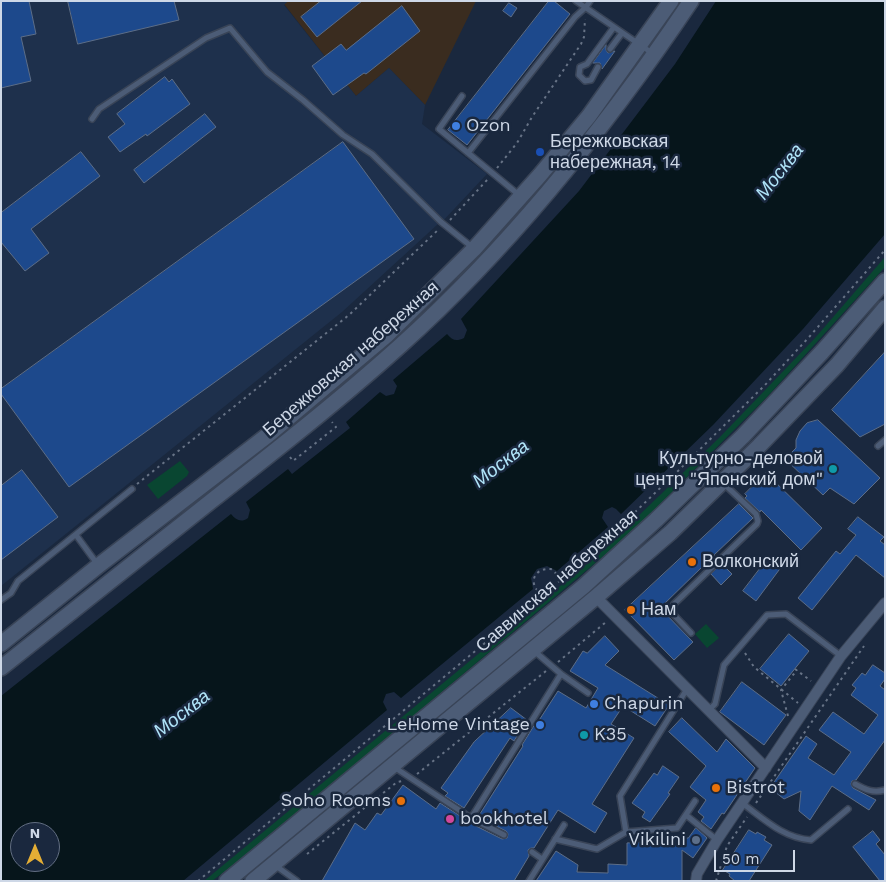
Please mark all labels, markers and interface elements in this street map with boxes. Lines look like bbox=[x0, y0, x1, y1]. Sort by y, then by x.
place label: Ozon bbox=[466, 115, 511, 137]
marker: Ozon bbox=[450, 120, 462, 132]
place label: Бережковская набережная, 14 bbox=[550, 131, 681, 173]
water label: Москва bbox=[751, 139, 809, 205]
marker: Бережковская набережная, 14 bbox=[534, 146, 546, 158]
street label: Бережковская набережная bbox=[259, 277, 443, 441]
water label: Москва bbox=[468, 435, 534, 493]
place label: Культурно-деловой центр "Японский дом" bbox=[635, 448, 823, 490]
marker: Культурно-деловой центр "Японский дом" bbox=[827, 463, 839, 475]
street label: Саввинская набережная bbox=[472, 505, 642, 657]
place label: Волконский bbox=[702, 551, 799, 573]
marker: Волконский bbox=[686, 556, 698, 568]
place label: Нам bbox=[641, 599, 676, 621]
marker: Нам bbox=[625, 604, 637, 616]
water label: Москва bbox=[149, 685, 215, 743]
place label: Chapurin bbox=[604, 693, 683, 715]
marker: Chapurin bbox=[588, 698, 600, 710]
place label: LeHome Vintage bbox=[387, 714, 530, 736]
marker: LeHome Vintage bbox=[534, 719, 546, 731]
place label: K35 bbox=[594, 724, 627, 746]
marker: K35 bbox=[578, 729, 590, 741]
place label: Bistrot bbox=[726, 777, 785, 799]
marker: Bistrot bbox=[710, 782, 722, 794]
place label: Soho Rooms bbox=[281, 790, 391, 812]
marker: Soho Rooms bbox=[395, 795, 407, 807]
place label: bookhotel bbox=[460, 808, 548, 830]
marker: bookhotel bbox=[444, 813, 456, 825]
north arrow bbox=[10, 822, 60, 872]
text: N bbox=[30, 825, 40, 841]
place label: Vikilini bbox=[628, 829, 686, 851]
marker: Vikilini bbox=[690, 834, 702, 846]
scale bar bbox=[716, 840, 797, 872]
text: 50 m bbox=[722, 850, 759, 868]

